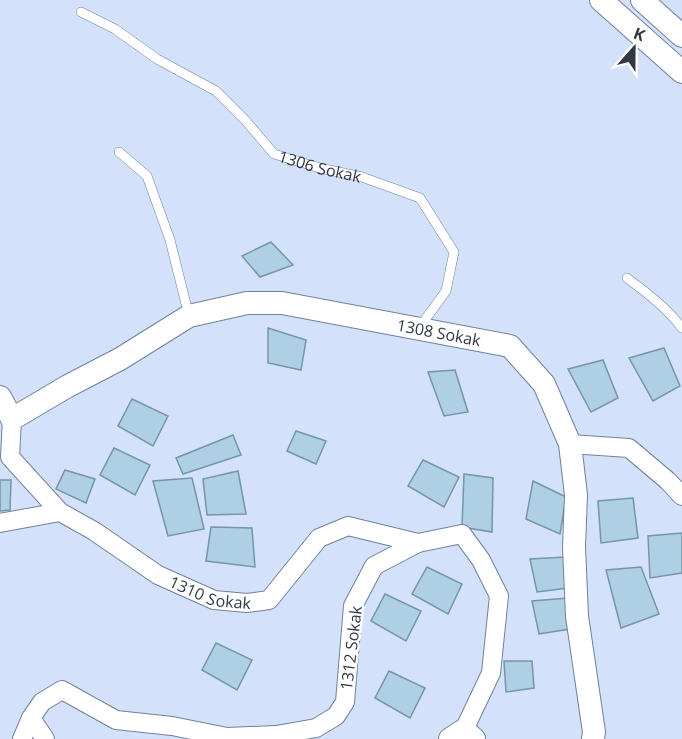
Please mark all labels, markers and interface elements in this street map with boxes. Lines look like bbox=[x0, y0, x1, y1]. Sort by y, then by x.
north arrow bbox=[604, 18, 664, 78]
text: K bbox=[630, 22, 649, 46]
street label: 1306 Sokak bbox=[276, 145, 364, 188]
street label: 1308 Sokak bbox=[395, 314, 483, 351]
street label: 1310 Sokak bbox=[166, 570, 253, 614]
street label: 1312 Sokak bbox=[335, 604, 367, 691]

